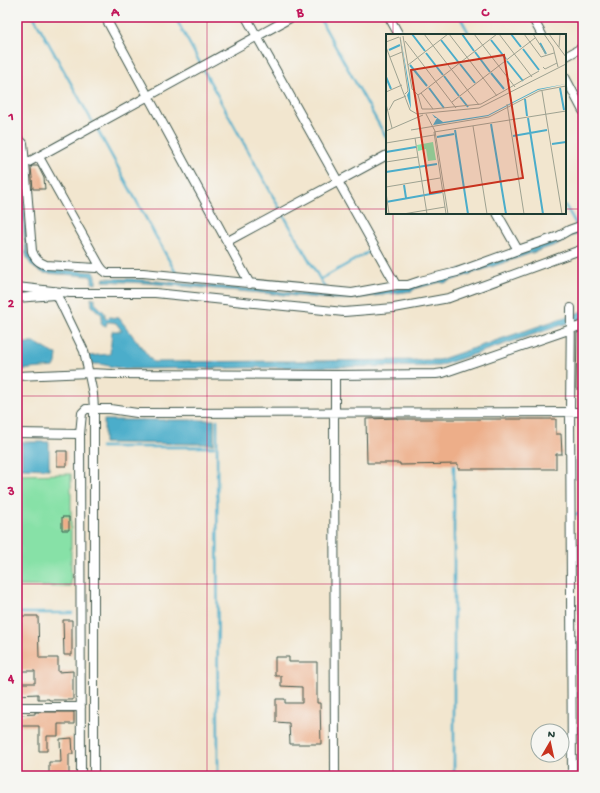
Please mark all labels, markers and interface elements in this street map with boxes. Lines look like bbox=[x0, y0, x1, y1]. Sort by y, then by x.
text: A bbox=[110, 6, 120, 21]
text: B bbox=[296, 6, 305, 21]
text: C bbox=[480, 6, 490, 21]
inset map bbox=[386, 34, 566, 214]
text: 1 bbox=[7, 110, 14, 125]
text: 2 bbox=[8, 297, 15, 312]
text: 3 bbox=[7, 485, 15, 500]
text: 4 bbox=[7, 672, 15, 687]
north arrow bbox=[530, 723, 570, 763]
text: N bbox=[547, 729, 556, 742]

